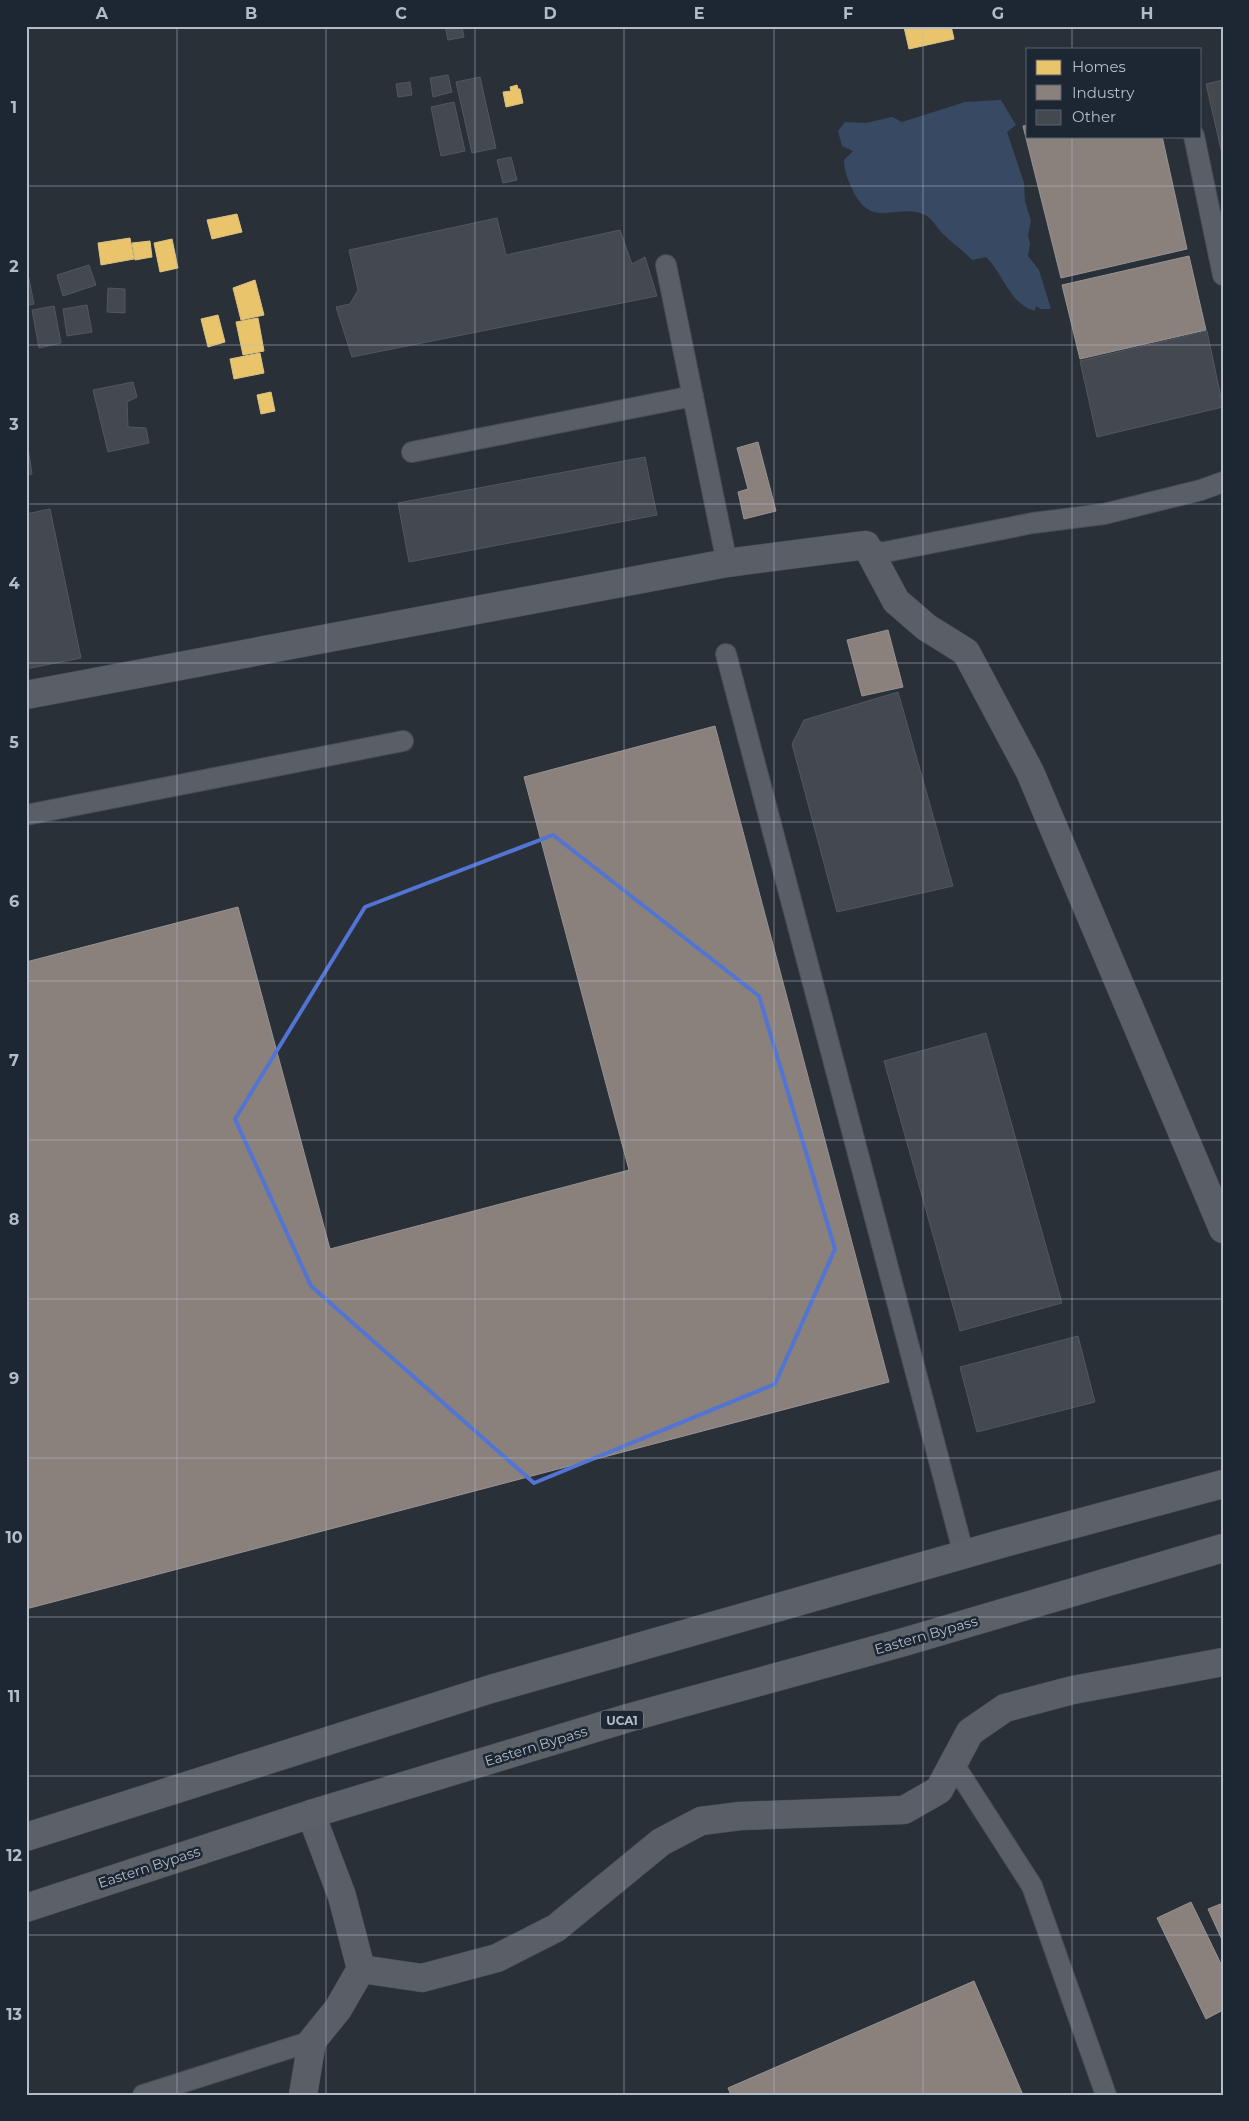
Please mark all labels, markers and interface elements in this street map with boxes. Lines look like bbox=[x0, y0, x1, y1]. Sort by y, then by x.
text: A bbox=[95, 4, 109, 23]
text: B bbox=[245, 4, 257, 23]
text: C bbox=[395, 4, 407, 23]
text: D bbox=[543, 4, 557, 23]
text: E bbox=[694, 4, 704, 23]
text: F bbox=[843, 4, 853, 23]
text: G bbox=[992, 4, 1004, 23]
text: H bbox=[1141, 4, 1153, 23]
legend bbox=[1026, 48, 1202, 138]
text: Homes bbox=[1072, 57, 1126, 76]
text: Industry bbox=[1072, 83, 1135, 102]
text: 1 bbox=[11, 98, 17, 117]
text: Other bbox=[1072, 107, 1116, 126]
text: 2 bbox=[9, 257, 19, 276]
text: 3 bbox=[8, 415, 19, 434]
text: 4 bbox=[8, 574, 20, 593]
text: 5 bbox=[9, 733, 19, 752]
text: 6 bbox=[9, 892, 19, 911]
text: 7 bbox=[9, 1051, 19, 1070]
text: 8 bbox=[9, 1210, 19, 1229]
text: 9 bbox=[9, 1369, 19, 1388]
text: 10 bbox=[5, 1528, 23, 1547]
street label: Eastern Bypass bbox=[872, 1612, 980, 1658]
text: 11 bbox=[8, 1687, 20, 1706]
road number: UCA1 bbox=[601, 1710, 643, 1730]
street label: Eastern Bypass bbox=[482, 1722, 590, 1770]
street label: Eastern Bypass bbox=[96, 1842, 203, 1892]
text: 12 bbox=[6, 1846, 22, 1865]
text: 13 bbox=[6, 2005, 22, 2024]

